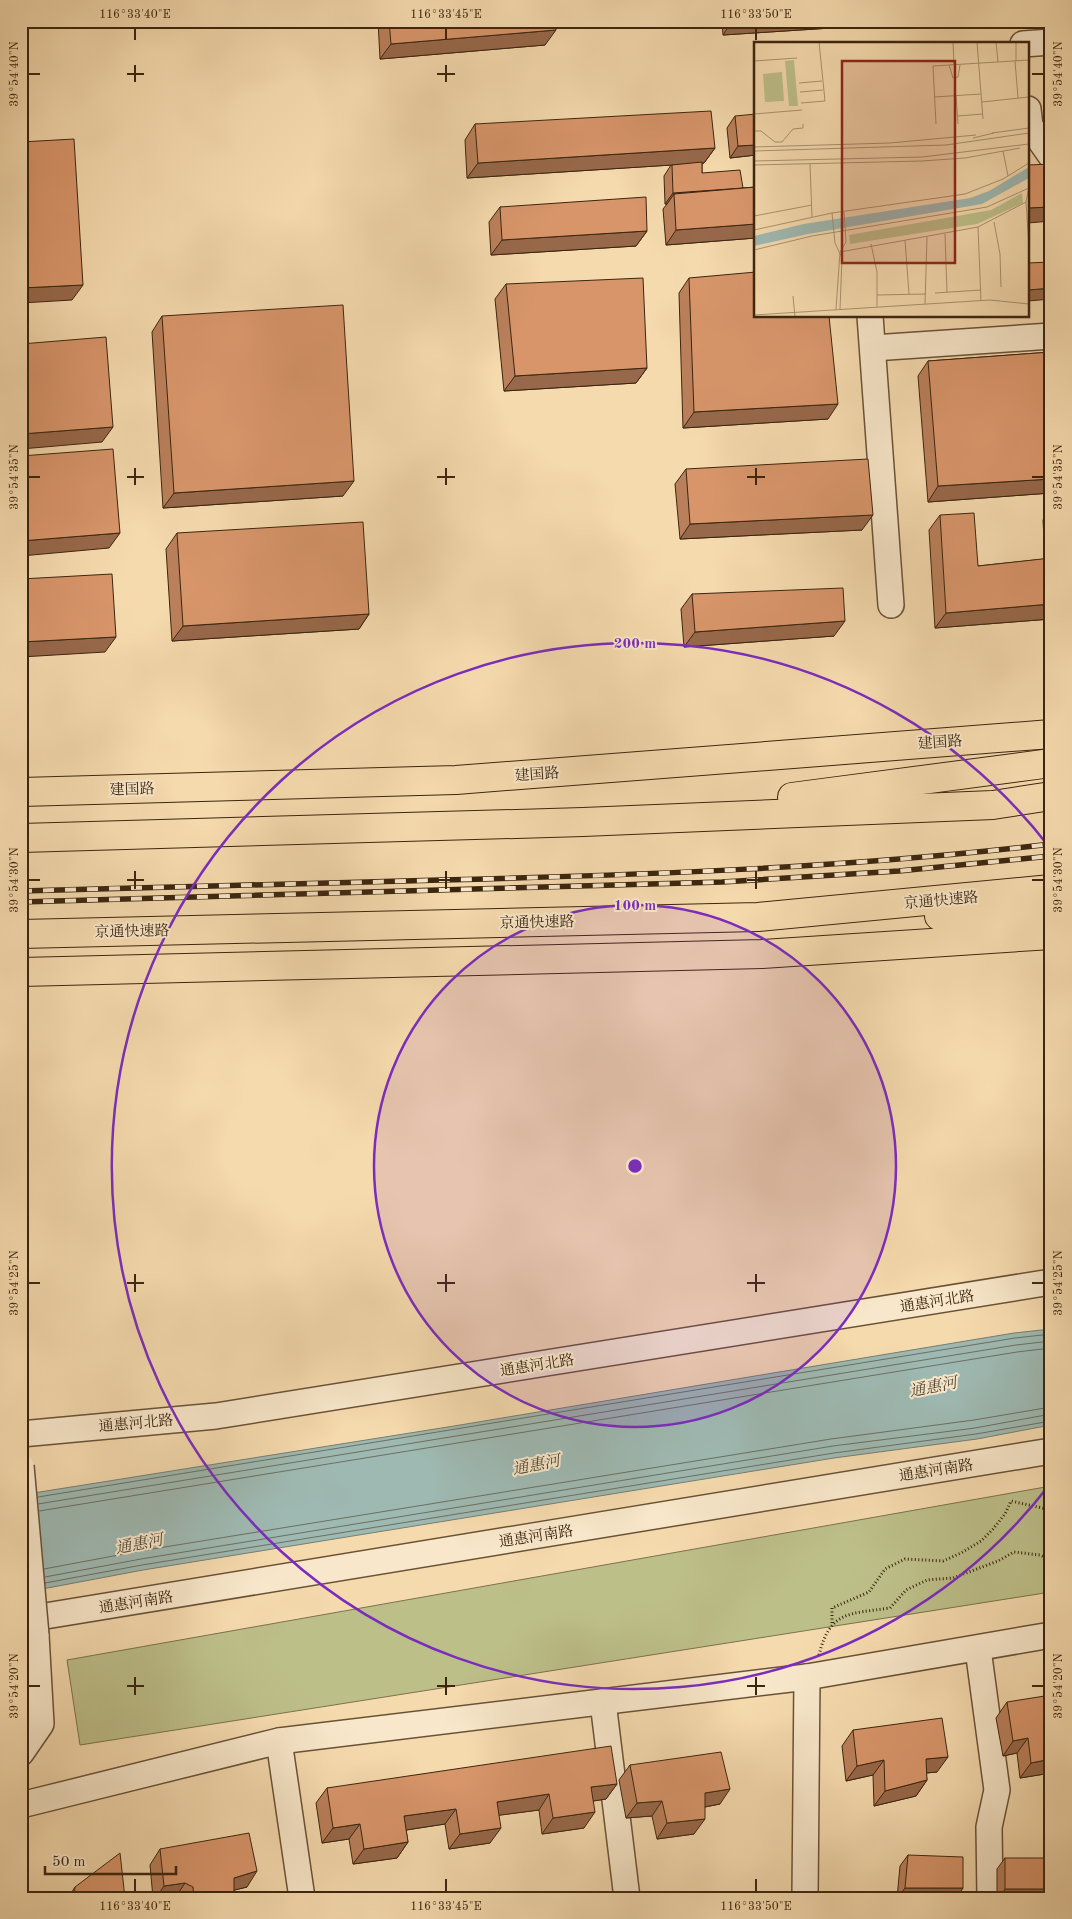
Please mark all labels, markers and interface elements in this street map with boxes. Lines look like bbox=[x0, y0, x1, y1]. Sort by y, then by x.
text: 116°33'45"E bbox=[410, 8, 482, 21]
text: 116°33'50"E bbox=[720, 8, 792, 21]
text: 116°33'40"E bbox=[99, 9, 171, 21]
text: 39°54'40"N bbox=[8, 41, 21, 107]
text: 39°54'40"N bbox=[1052, 41, 1065, 107]
inset map bbox=[754, 42, 1030, 318]
text: 39°54'35"N bbox=[8, 444, 21, 510]
text: 39°54'35"N bbox=[1052, 444, 1065, 510]
text: 200 m bbox=[614, 637, 656, 652]
street label: 建国路 bbox=[917, 732, 963, 753]
street label: 建国路 bbox=[514, 764, 560, 785]
street label: 建国路 bbox=[109, 780, 155, 799]
text: 39°54'30"N bbox=[8, 847, 21, 913]
text: 39°54'30"N bbox=[1052, 847, 1065, 913]
street label: 京通快速路 bbox=[903, 889, 979, 912]
text: 100 m bbox=[614, 899, 656, 914]
street label: 京通快速路 bbox=[499, 913, 575, 932]
street label: 京通快速路 bbox=[94, 922, 170, 941]
centre of rings bbox=[626, 1157, 644, 1175]
text: 39°54'25"N bbox=[8, 1250, 21, 1316]
text: 39°54'25"N bbox=[1052, 1250, 1065, 1316]
street label: 通惠河北路 bbox=[899, 1287, 975, 1316]
street label: 通惠河北路 bbox=[499, 1351, 575, 1380]
water label: 通惠河 bbox=[908, 1373, 961, 1400]
street label: 通惠河北路 bbox=[98, 1412, 174, 1435]
water label: 通惠河 bbox=[511, 1451, 564, 1478]
street label: 通惠河南路 bbox=[898, 1456, 974, 1485]
street label: 通惠河南路 bbox=[498, 1522, 574, 1551]
water label: 通惠河 bbox=[114, 1530, 167, 1557]
street label: 通惠河南路 bbox=[98, 1588, 174, 1617]
text: 39°54'20"N bbox=[8, 1653, 21, 1719]
text: 39°54'20"N bbox=[1052, 1653, 1065, 1719]
scale bar bbox=[45, 1844, 176, 1876]
text: 50 m bbox=[52, 1855, 86, 1870]
text: 116°33'45"E bbox=[410, 1900, 482, 1913]
text: 116°33'50"E bbox=[720, 1900, 792, 1913]
text: 116°33'40"E bbox=[99, 1901, 171, 1913]

